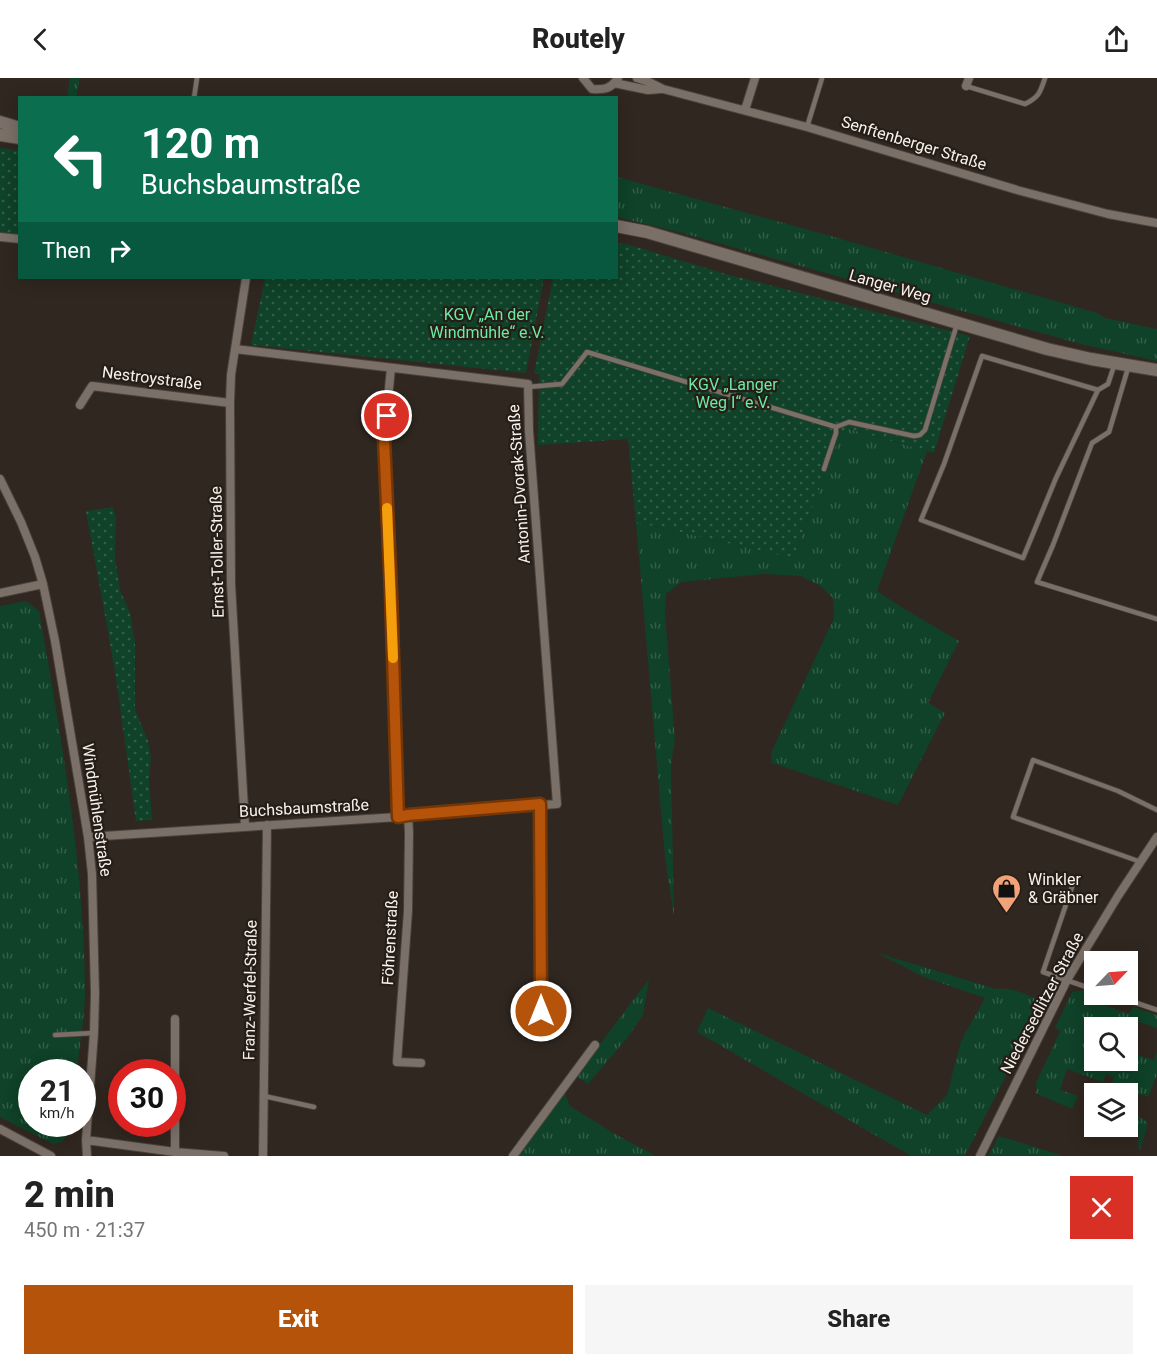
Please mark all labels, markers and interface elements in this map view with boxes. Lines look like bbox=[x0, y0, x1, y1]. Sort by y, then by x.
icon: back bbox=[24, 23, 57, 56]
text: Routely bbox=[532, 23, 625, 55]
icon: share bbox=[1100, 23, 1133, 56]
street label: Senftenberger Straße bbox=[839, 112, 989, 174]
text: 120 m bbox=[141, 119, 260, 168]
icon: left bbox=[42, 120, 120, 198]
text: Buchsbaumstraße bbox=[141, 169, 361, 201]
icon: right bbox=[103, 234, 136, 267]
text: Then bbox=[42, 238, 91, 263]
street label: Langer Weg bbox=[847, 265, 933, 307]
park label: KGV „An der Windmühle“ e.V. bbox=[430, 305, 544, 342]
street label: Nestroystraße bbox=[101, 362, 203, 394]
park label: KGV „Langer Weg I“ e.V. bbox=[688, 375, 778, 412]
pin bbox=[361, 390, 412, 441]
icon: arrive bbox=[370, 399, 403, 432]
street label: Antonin-Dvorak-Straße bbox=[504, 404, 534, 564]
street label: Ernst-Toller-Straße bbox=[206, 486, 228, 618]
street label: Windmühlenstraße bbox=[78, 742, 116, 878]
street label: Buchsbaumstraße bbox=[239, 795, 369, 821]
place label: Winkler & Gräbner bbox=[1028, 870, 1099, 907]
shop icon: Winkler & Gräbner bbox=[991, 872, 1023, 914]
street label: Föhrenstraße bbox=[378, 890, 402, 986]
street label: Franz-Werfel-Straße bbox=[239, 920, 261, 1060]
street label: Niedersedlitzer Straße bbox=[997, 929, 1087, 1077]
north arrow bbox=[1084, 951, 1138, 1005]
map controls bbox=[1084, 951, 1138, 1137]
position arrow bbox=[509, 979, 573, 1043]
button: search bbox=[1084, 1017, 1138, 1071]
speed limit sign: 30 bbox=[108, 1059, 186, 1137]
text: 21 bbox=[40, 1073, 74, 1108]
button: layers bbox=[1084, 1083, 1138, 1137]
text: km/h bbox=[39, 1104, 75, 1122]
text: 2 min bbox=[24, 1174, 115, 1216]
button: close bbox=[1070, 1176, 1133, 1239]
text: 450 m · 21:37 bbox=[24, 1218, 145, 1242]
button: Exit bbox=[24, 1285, 573, 1354]
button: Share bbox=[585, 1285, 1133, 1354]

